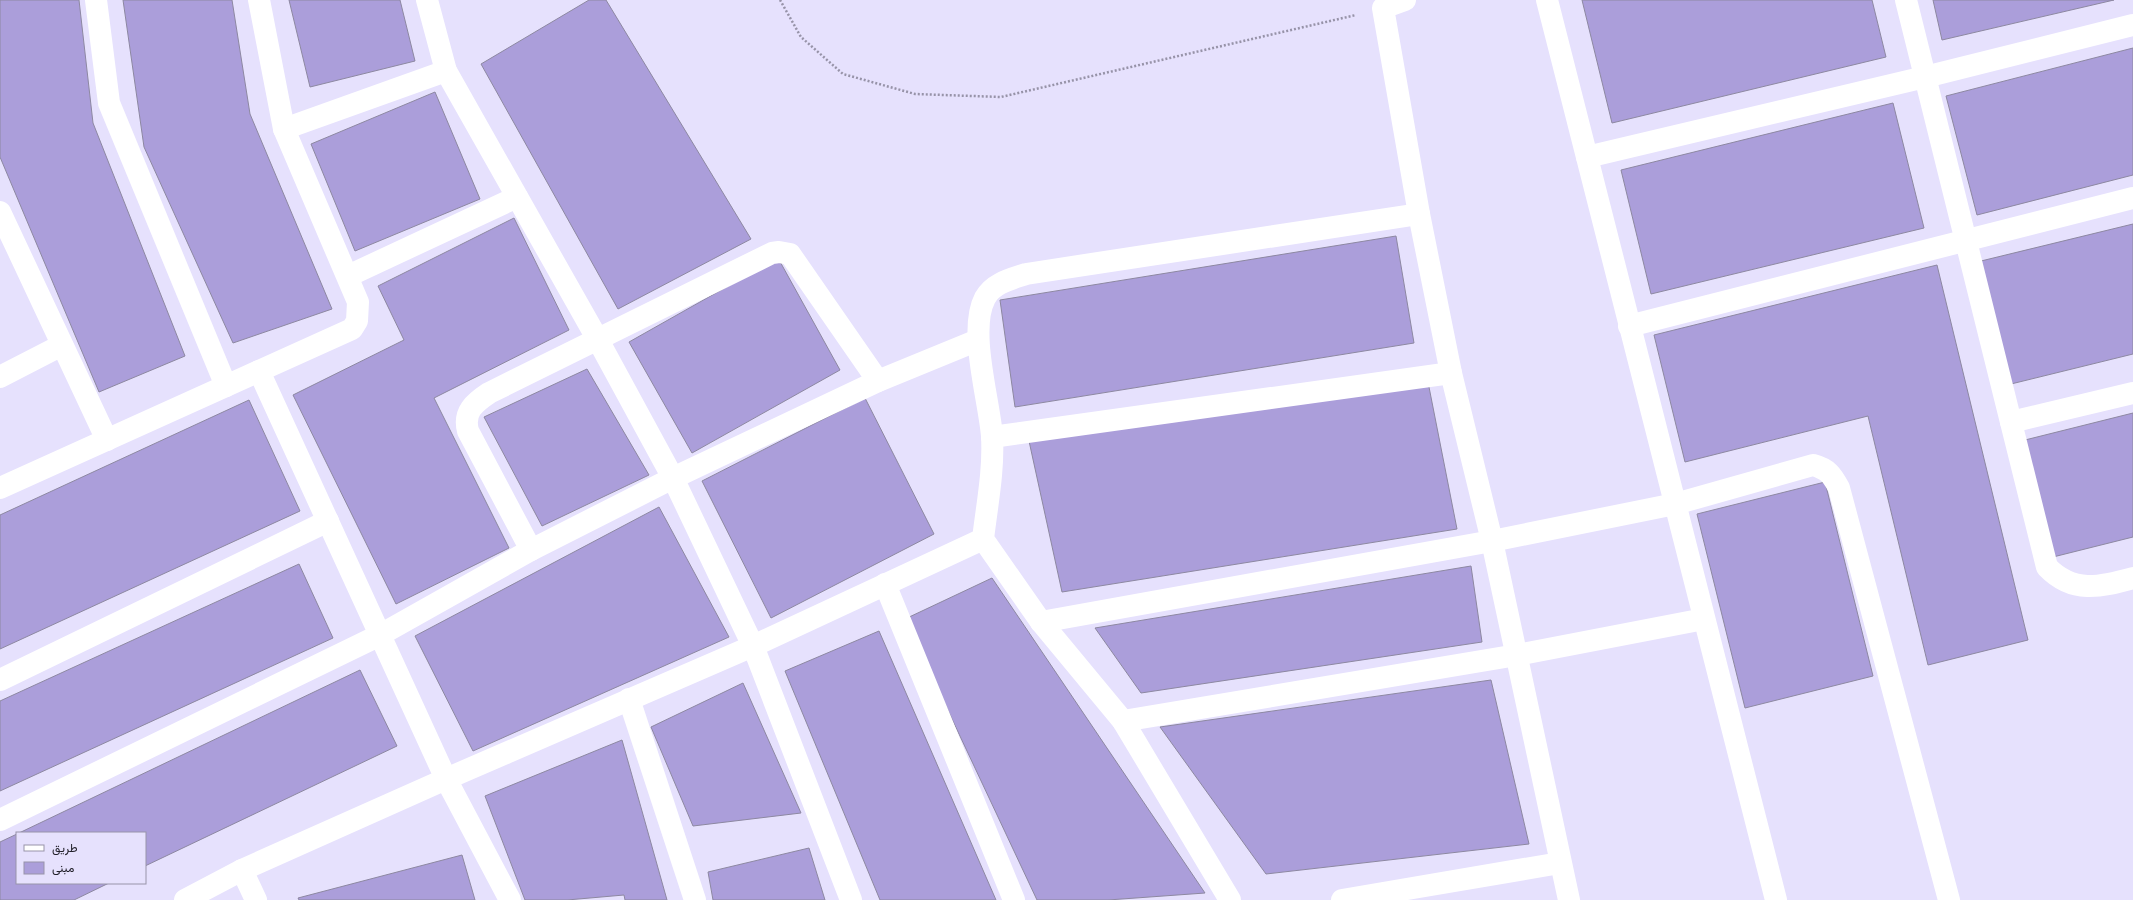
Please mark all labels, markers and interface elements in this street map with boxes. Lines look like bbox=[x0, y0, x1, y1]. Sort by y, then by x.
legend bbox=[16, 832, 146, 884]
text: طريق bbox=[52, 841, 78, 856]
text: مبنى bbox=[52, 861, 74, 876]

